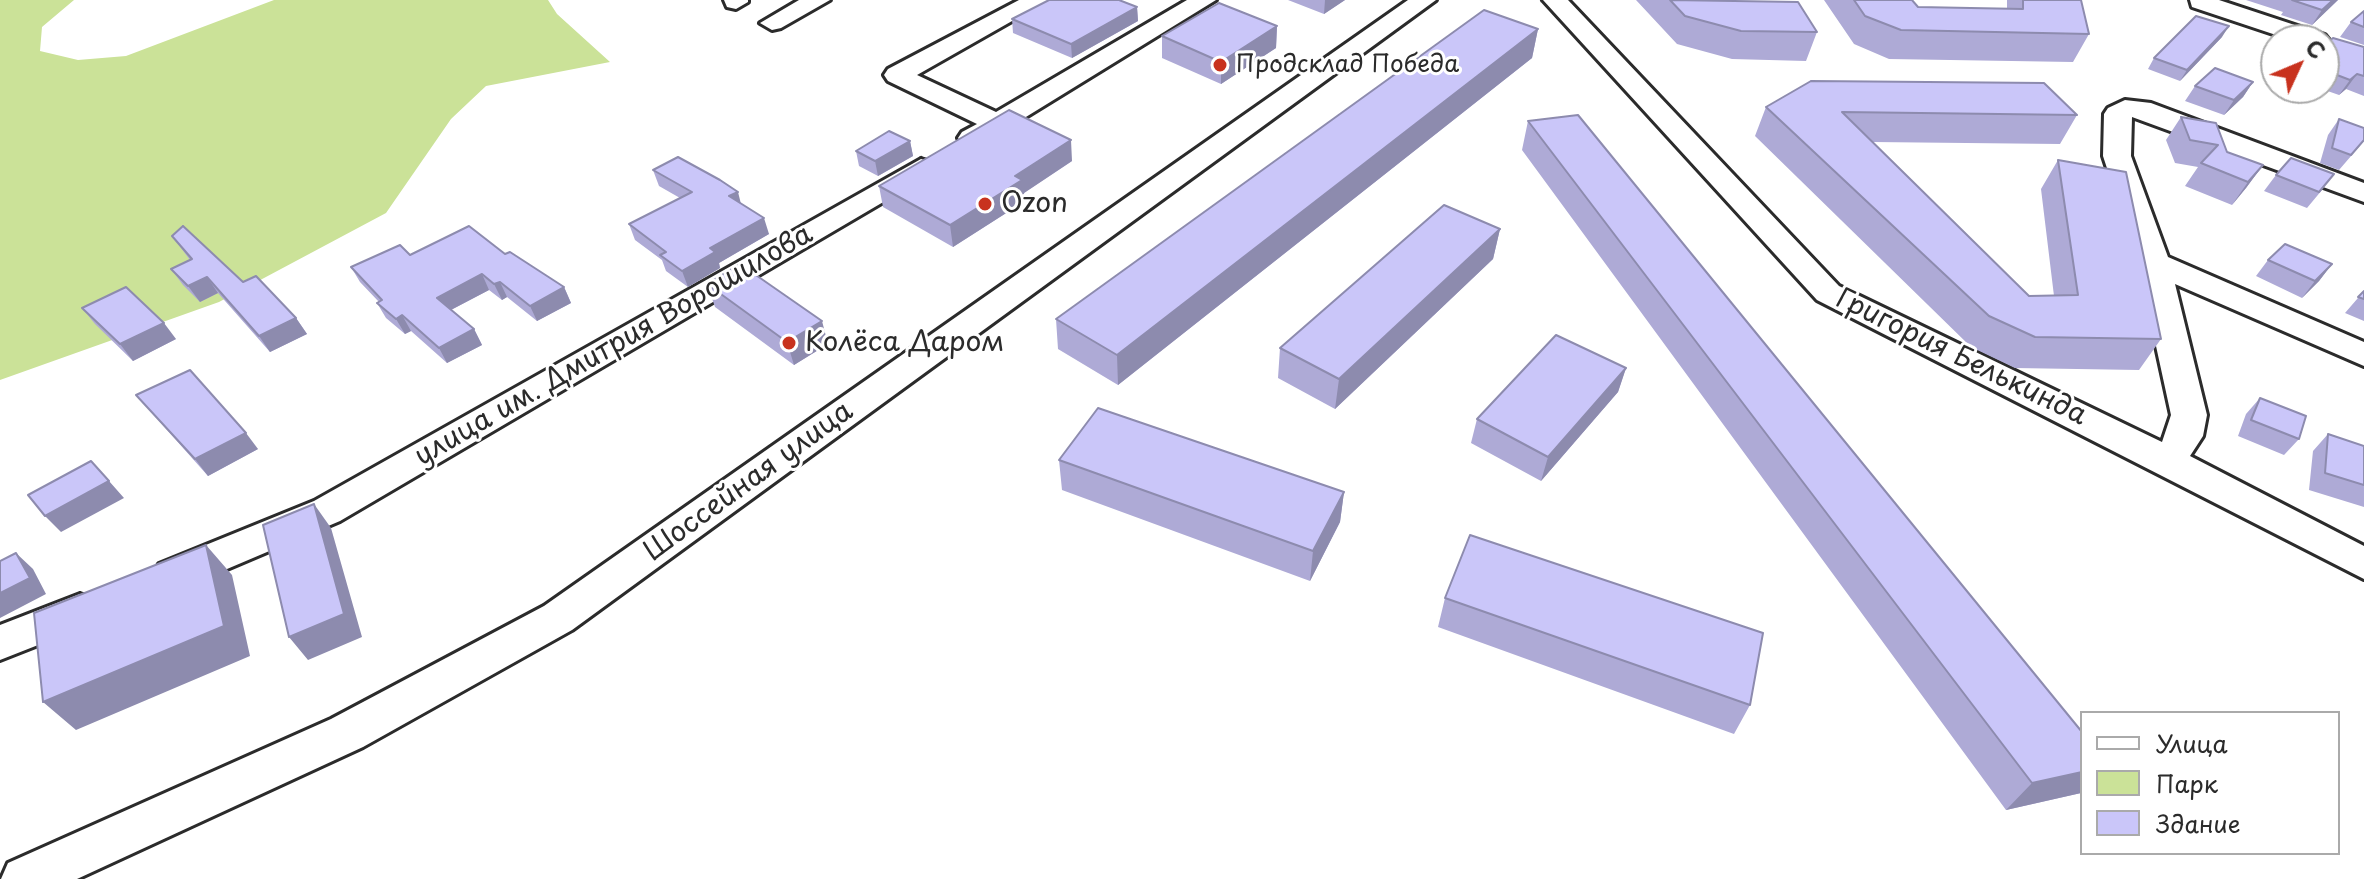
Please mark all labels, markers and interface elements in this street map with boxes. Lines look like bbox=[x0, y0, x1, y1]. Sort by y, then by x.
north arrow bbox=[2260, 24, 2340, 104]
text: С bbox=[2299, 31, 2334, 66]
place label: Продсклад Победа bbox=[1236, 51, 1459, 79]
marker: Продсклад Победа bbox=[1211, 56, 1229, 74]
place label: Ozon bbox=[1001, 187, 1068, 221]
marker: Ozon bbox=[976, 195, 994, 213]
street label: улица им. Дмитрия Ворошилова bbox=[409, 218, 819, 474]
street label: Григория Белькинда bbox=[1830, 283, 2092, 433]
place label: Колёса Даром bbox=[805, 326, 1004, 360]
marker: Колёса Даром bbox=[780, 334, 798, 352]
street label: Шоссейная улица bbox=[638, 395, 860, 569]
legend bbox=[2080, 711, 2340, 855]
text: Улица bbox=[2156, 725, 2228, 761]
text: Парк bbox=[2156, 765, 2218, 801]
text: Здание bbox=[2156, 805, 2241, 841]

